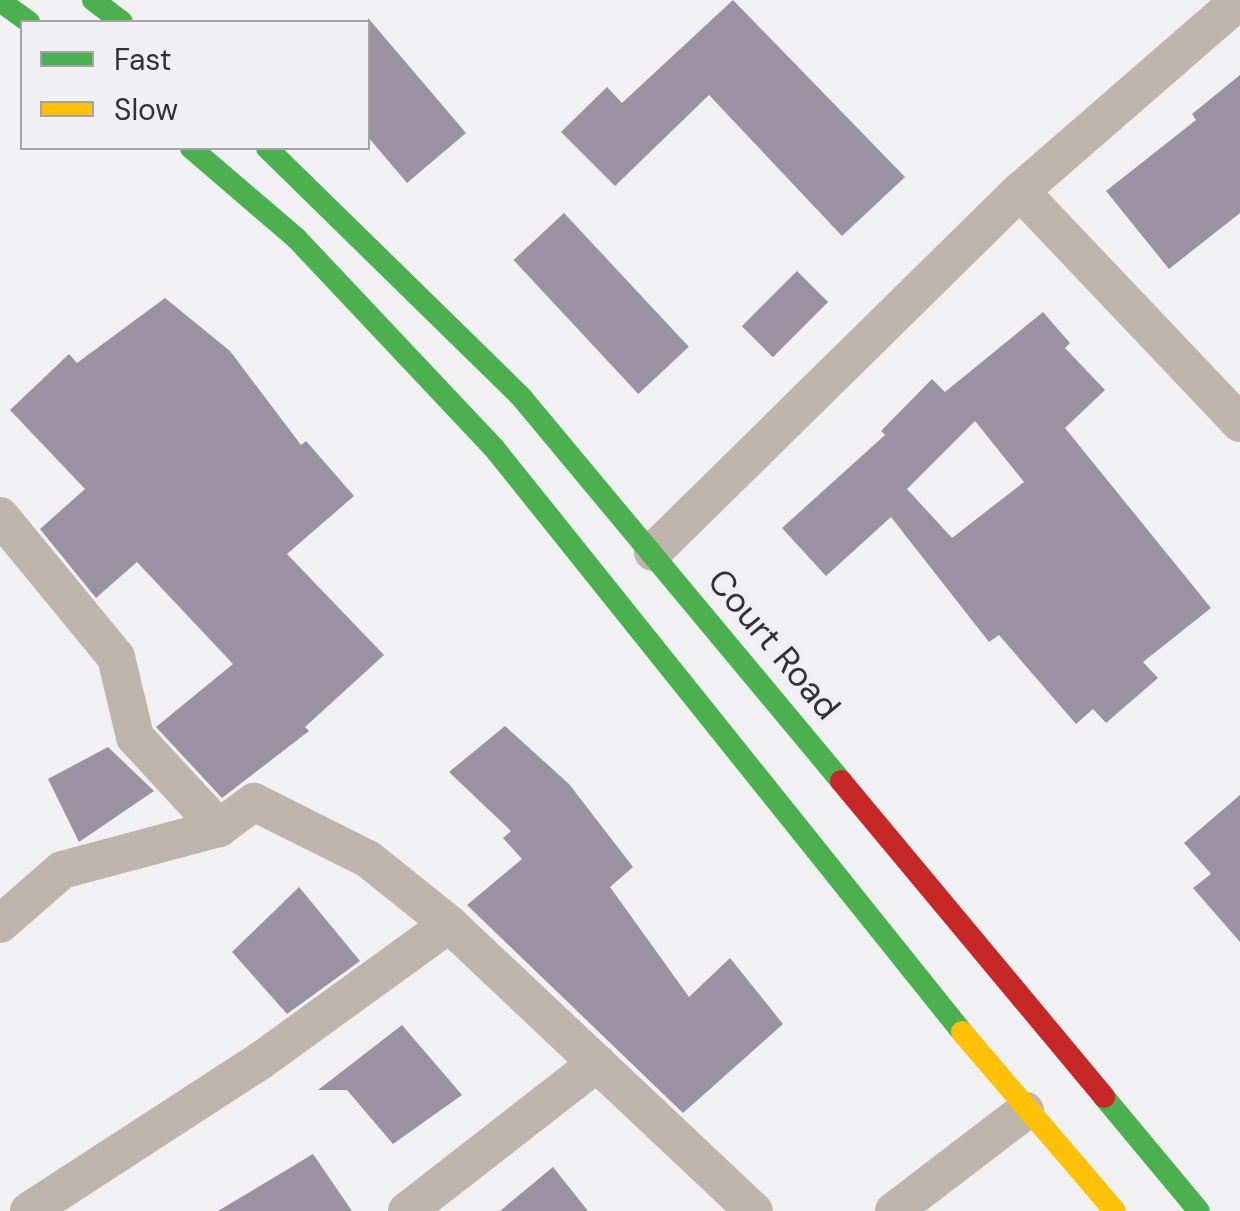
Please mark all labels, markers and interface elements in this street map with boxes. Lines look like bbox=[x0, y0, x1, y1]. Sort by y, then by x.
legend bbox=[20, 20, 370, 150]
text: Fast bbox=[114, 40, 172, 79]
text: Slow bbox=[114, 90, 178, 129]
street label: Court Road bbox=[699, 560, 849, 728]

